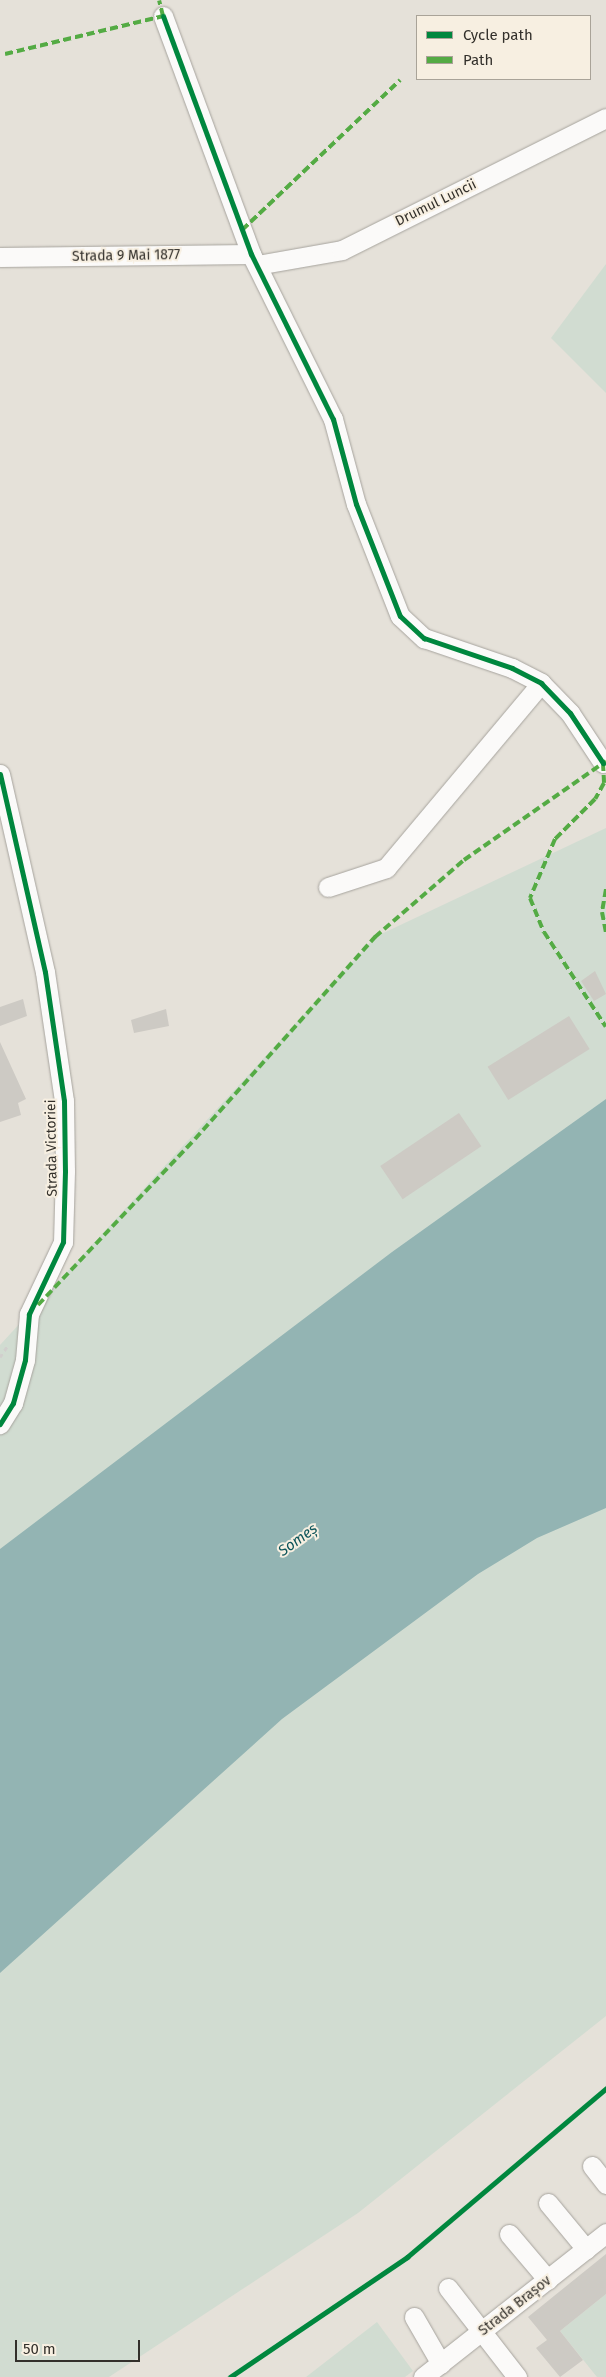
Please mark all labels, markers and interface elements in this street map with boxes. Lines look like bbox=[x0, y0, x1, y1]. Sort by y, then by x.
legend bbox=[416, 15, 591, 80]
text: Cycle path bbox=[463, 26, 533, 44]
text: Path bbox=[463, 51, 493, 69]
street label: Drumul Luncii bbox=[393, 176, 479, 230]
street label: Strada 9 Mai 1877 bbox=[72, 247, 180, 265]
street label: Strada Victoriei bbox=[43, 1099, 61, 1197]
water label: Someș bbox=[275, 1520, 321, 1560]
street label: Strada Brașov bbox=[475, 2272, 555, 2340]
scale bar bbox=[18, 2330, 142, 2362]
text: 50 m bbox=[23, 2340, 56, 2358]

